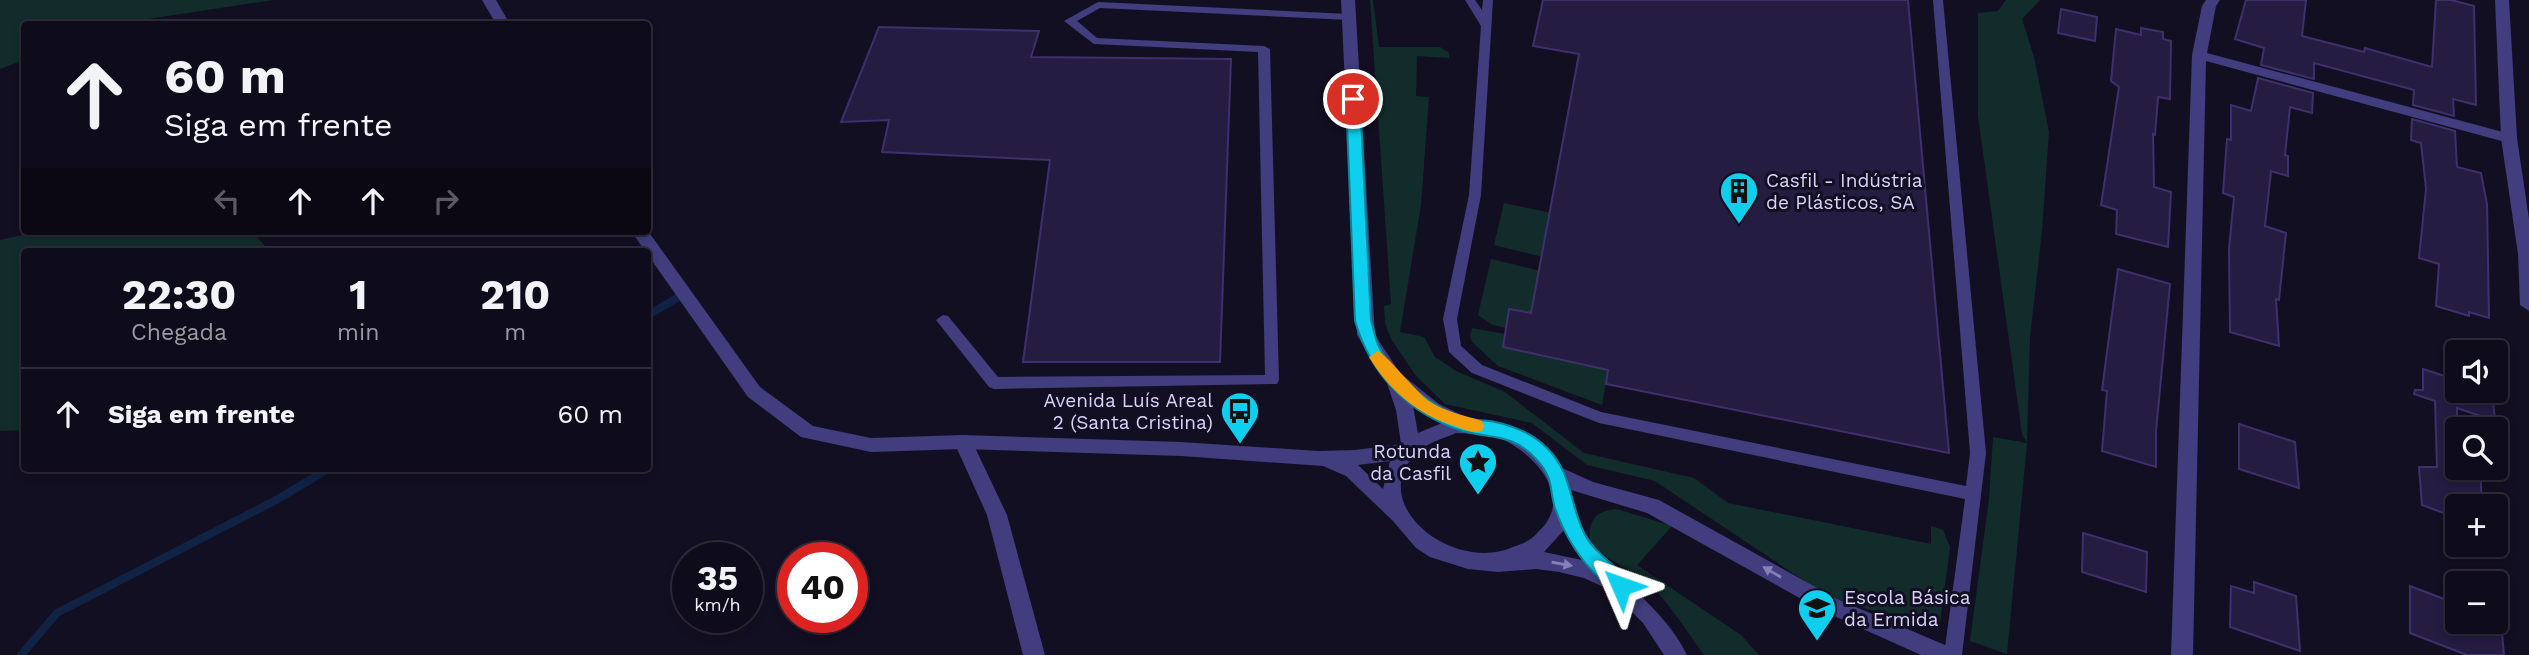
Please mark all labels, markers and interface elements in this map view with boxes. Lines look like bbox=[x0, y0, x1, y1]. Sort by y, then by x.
text: 60 m bbox=[164, 47, 286, 105]
icon: ahead bbox=[49, 49, 140, 140]
pin bbox=[1323, 69, 1383, 129]
icon: arrive bbox=[1334, 80, 1372, 118]
text: Siga em frente bbox=[164, 106, 392, 144]
place label: Casfil - Indústria de Plásticos, SA bbox=[1766, 169, 1923, 214]
building icon: Casfil - Indústria de Plásticos, SA bbox=[1718, 170, 1760, 225]
icon: left bbox=[208, 182, 246, 220]
icon: ahead bbox=[281, 182, 319, 220]
icon: ahead bbox=[354, 182, 392, 220]
icon: right bbox=[427, 182, 465, 220]
text: 22:30 bbox=[122, 270, 236, 319]
text: 1 bbox=[349, 270, 367, 319]
text: 210 bbox=[480, 270, 550, 319]
text: Chegada bbox=[131, 319, 227, 346]
text: min bbox=[337, 319, 379, 346]
text: m bbox=[504, 319, 526, 346]
map controls bbox=[2445, 340, 2508, 634]
button: sound bbox=[2445, 340, 2508, 403]
place label: Avenida Luís Areal 2 (Santa Cristina) bbox=[1044, 389, 1213, 434]
bus stop icon: Avenida Luís Areal 2 (Santa Cristina) bbox=[1219, 390, 1261, 445]
icon: ahead bbox=[49, 395, 87, 433]
text: Siga em frente bbox=[108, 399, 295, 429]
text: 60 m bbox=[557, 399, 623, 429]
button: search bbox=[2445, 417, 2508, 480]
place label: Rotunda da Casfil bbox=[1370, 440, 1451, 485]
place icon: Rotunda da Casfil bbox=[1457, 441, 1499, 496]
button: + bbox=[2445, 494, 2508, 557]
speed limit sign: 40 bbox=[777, 542, 868, 633]
position arrow bbox=[1584, 549, 1658, 623]
text: 35 bbox=[697, 557, 738, 599]
one-way arrow bbox=[1551, 559, 1573, 570]
one-way arrow bbox=[1763, 566, 1782, 578]
button: − bbox=[2445, 571, 2508, 634]
place label: Escola Básica da Ermida bbox=[1844, 586, 1971, 631]
school or university icon: Escola Básica da Ermida bbox=[1796, 587, 1838, 642]
text: km/h bbox=[694, 594, 741, 615]

